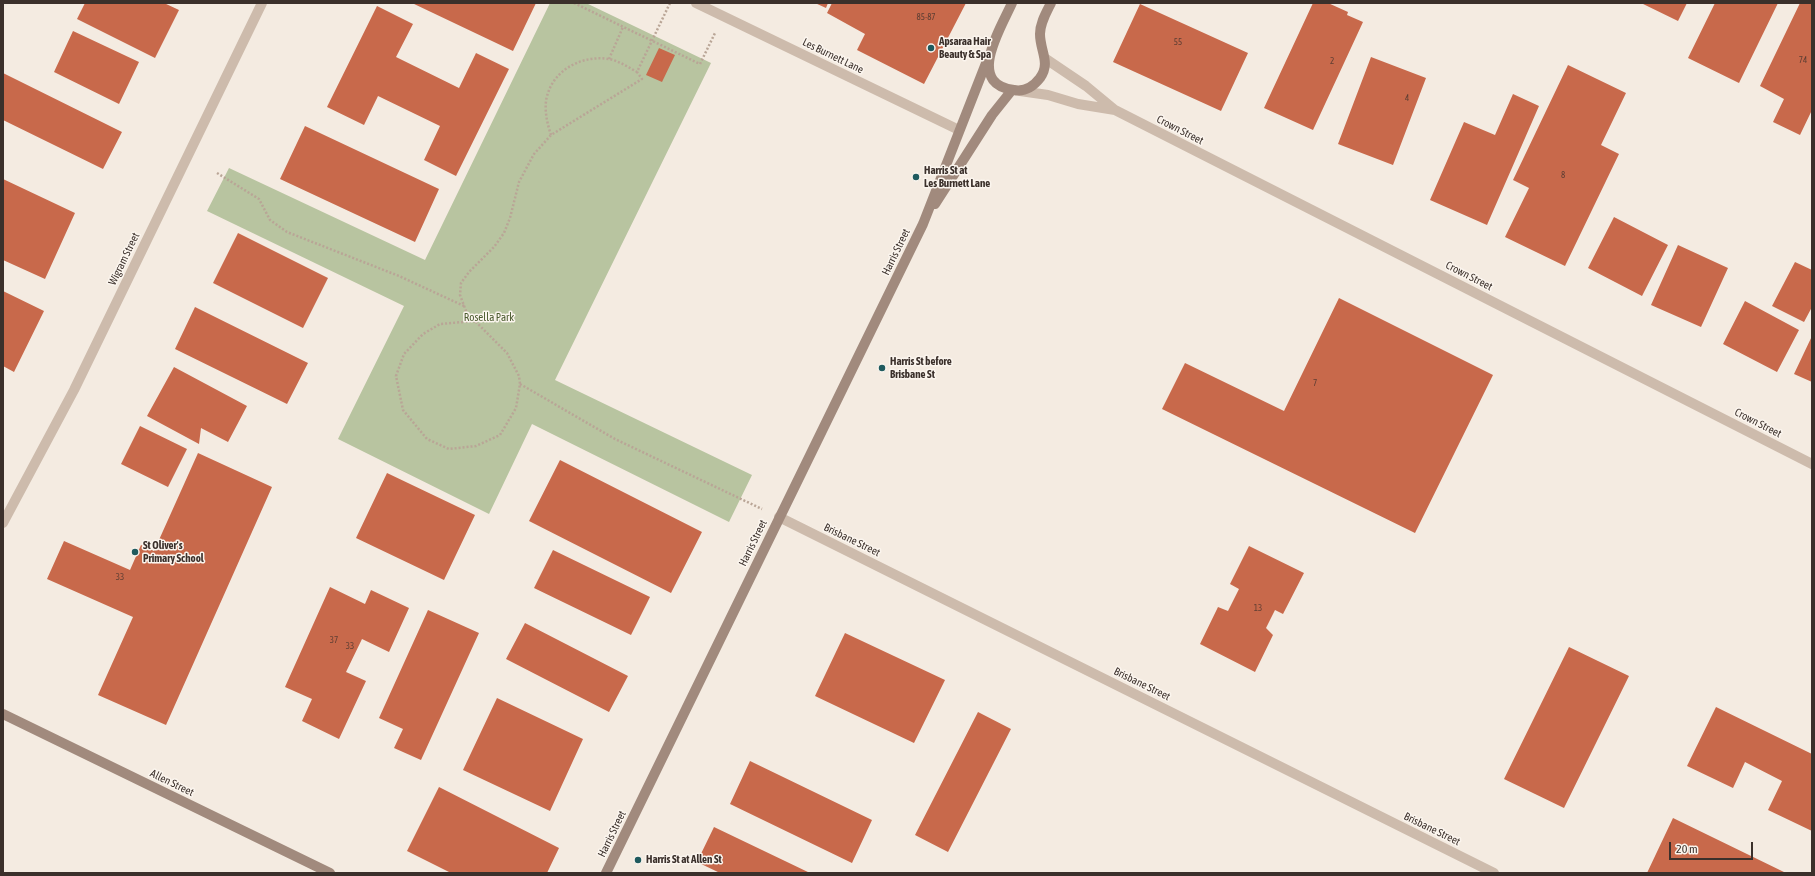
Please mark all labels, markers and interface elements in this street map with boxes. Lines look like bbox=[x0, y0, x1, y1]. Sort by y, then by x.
house number: 85-87 bbox=[916, 12, 936, 22]
place label: Apsaraa Hair Beauty & Spa bbox=[939, 35, 991, 61]
street label: Les Burnett Lane bbox=[800, 36, 866, 76]
house number: 55 bbox=[1174, 37, 1182, 47]
marker: Apsaraa Hair Beauty & Spa bbox=[926, 43, 936, 53]
house number: 74 bbox=[1799, 55, 1807, 65]
house number: 2 bbox=[1330, 56, 1334, 66]
house number: 4 bbox=[1405, 93, 1409, 103]
street label: Crown Street bbox=[1154, 113, 1206, 147]
place label: Harris St at Les Burnett Lane bbox=[924, 164, 990, 190]
house number: 8 bbox=[1561, 170, 1565, 180]
marker: Harris St at Les Burnett Lane bbox=[911, 172, 921, 182]
street label: Harris Street bbox=[879, 227, 913, 277]
street label: Wigram Street bbox=[106, 231, 142, 287]
street label: Crown Street bbox=[1443, 259, 1495, 293]
park label: Rosella Park bbox=[464, 311, 514, 325]
place label: Harris St before Brisbane St bbox=[890, 355, 952, 381]
marker: Harris St before Brisbane St bbox=[877, 363, 887, 373]
house number: 7 bbox=[1313, 378, 1317, 388]
street label: Crown Street bbox=[1732, 406, 1784, 440]
street label: Harris Street bbox=[736, 518, 770, 568]
street label: Brisbane Street bbox=[822, 521, 882, 559]
place label: St Oliver's Primary School bbox=[143, 539, 204, 565]
marker: St Oliver's Primary School bbox=[130, 547, 140, 557]
house number: 33 bbox=[116, 572, 124, 582]
house number: 13 bbox=[1254, 603, 1262, 613]
house number: 37 bbox=[330, 635, 338, 645]
house number: 33 bbox=[346, 641, 354, 651]
street label: Brisbane Street bbox=[1112, 665, 1172, 703]
street label: Allen Street bbox=[148, 767, 196, 799]
street label: Harris Street bbox=[595, 809, 629, 859]
street label: Brisbane Street bbox=[1402, 810, 1462, 848]
scale bar bbox=[1671, 834, 1755, 860]
text: 20 m bbox=[1676, 842, 1698, 856]
place label: Harris St at Allen St bbox=[646, 853, 722, 867]
marker: Harris St at Allen St bbox=[633, 855, 643, 865]

